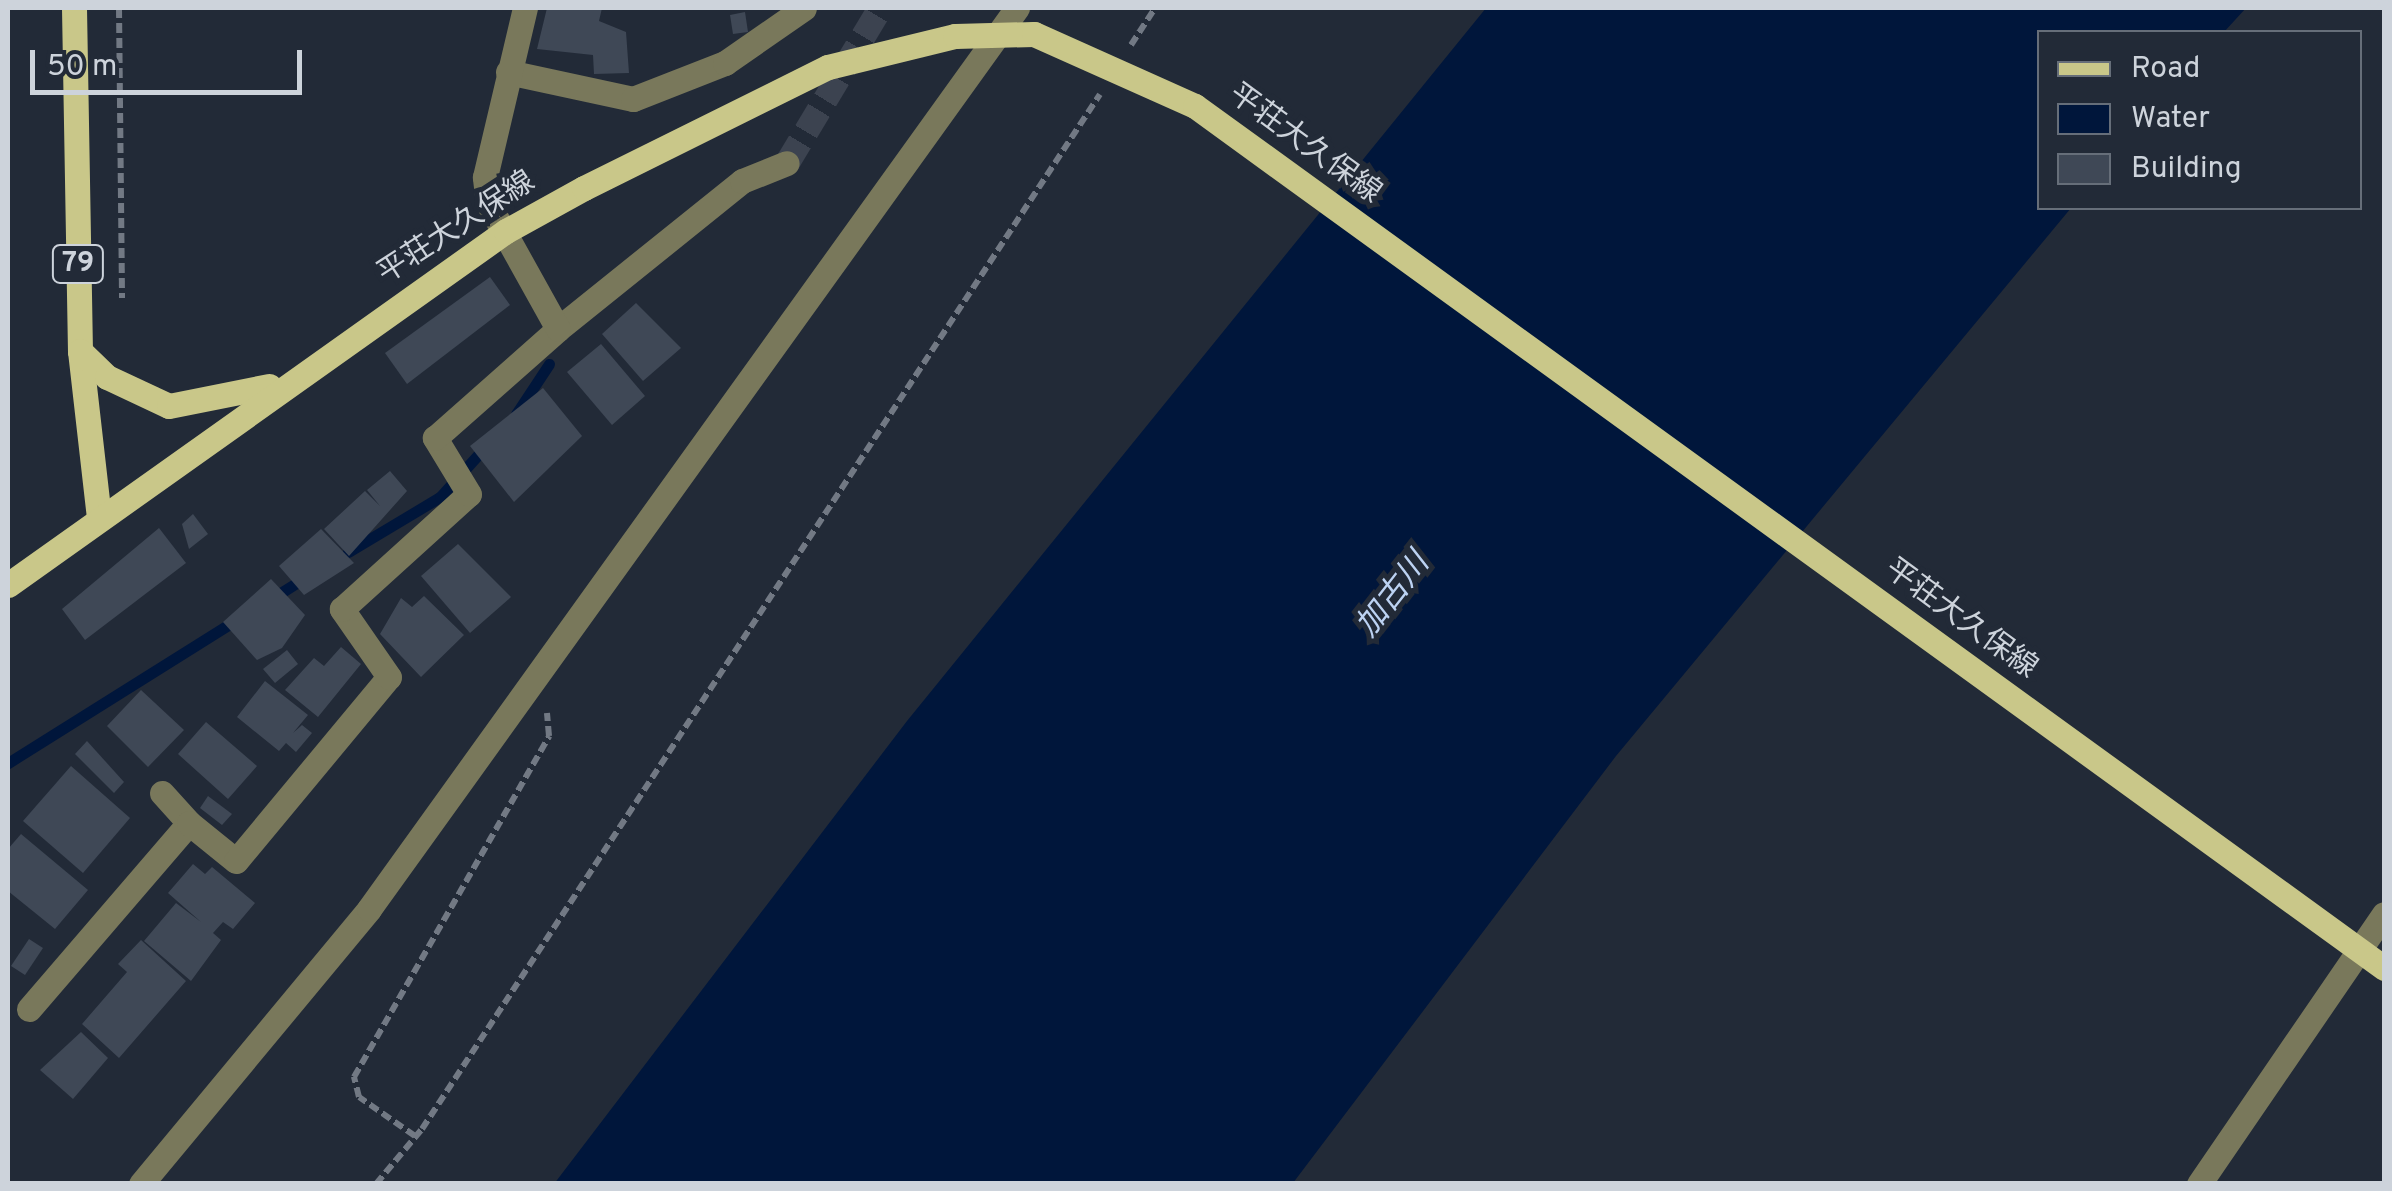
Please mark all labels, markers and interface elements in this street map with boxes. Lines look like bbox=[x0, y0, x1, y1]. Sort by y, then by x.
scale bar bbox=[35, 30, 308, 92]
legend bbox=[2037, 30, 2362, 210]
text: 50 m bbox=[47, 49, 117, 86]
text: Road bbox=[2131, 51, 2200, 88]
street label: 平荘大久保線 bbox=[1221, 78, 1387, 212]
text: Water bbox=[2131, 101, 2210, 138]
text: Building bbox=[2131, 151, 2242, 188]
street label: 平荘大久保線 bbox=[372, 165, 542, 293]
road number: 79 bbox=[50, 241, 106, 287]
water label: 加古川 bbox=[1349, 546, 1439, 646]
street label: 平荘大久保線 bbox=[1877, 553, 2043, 687]

